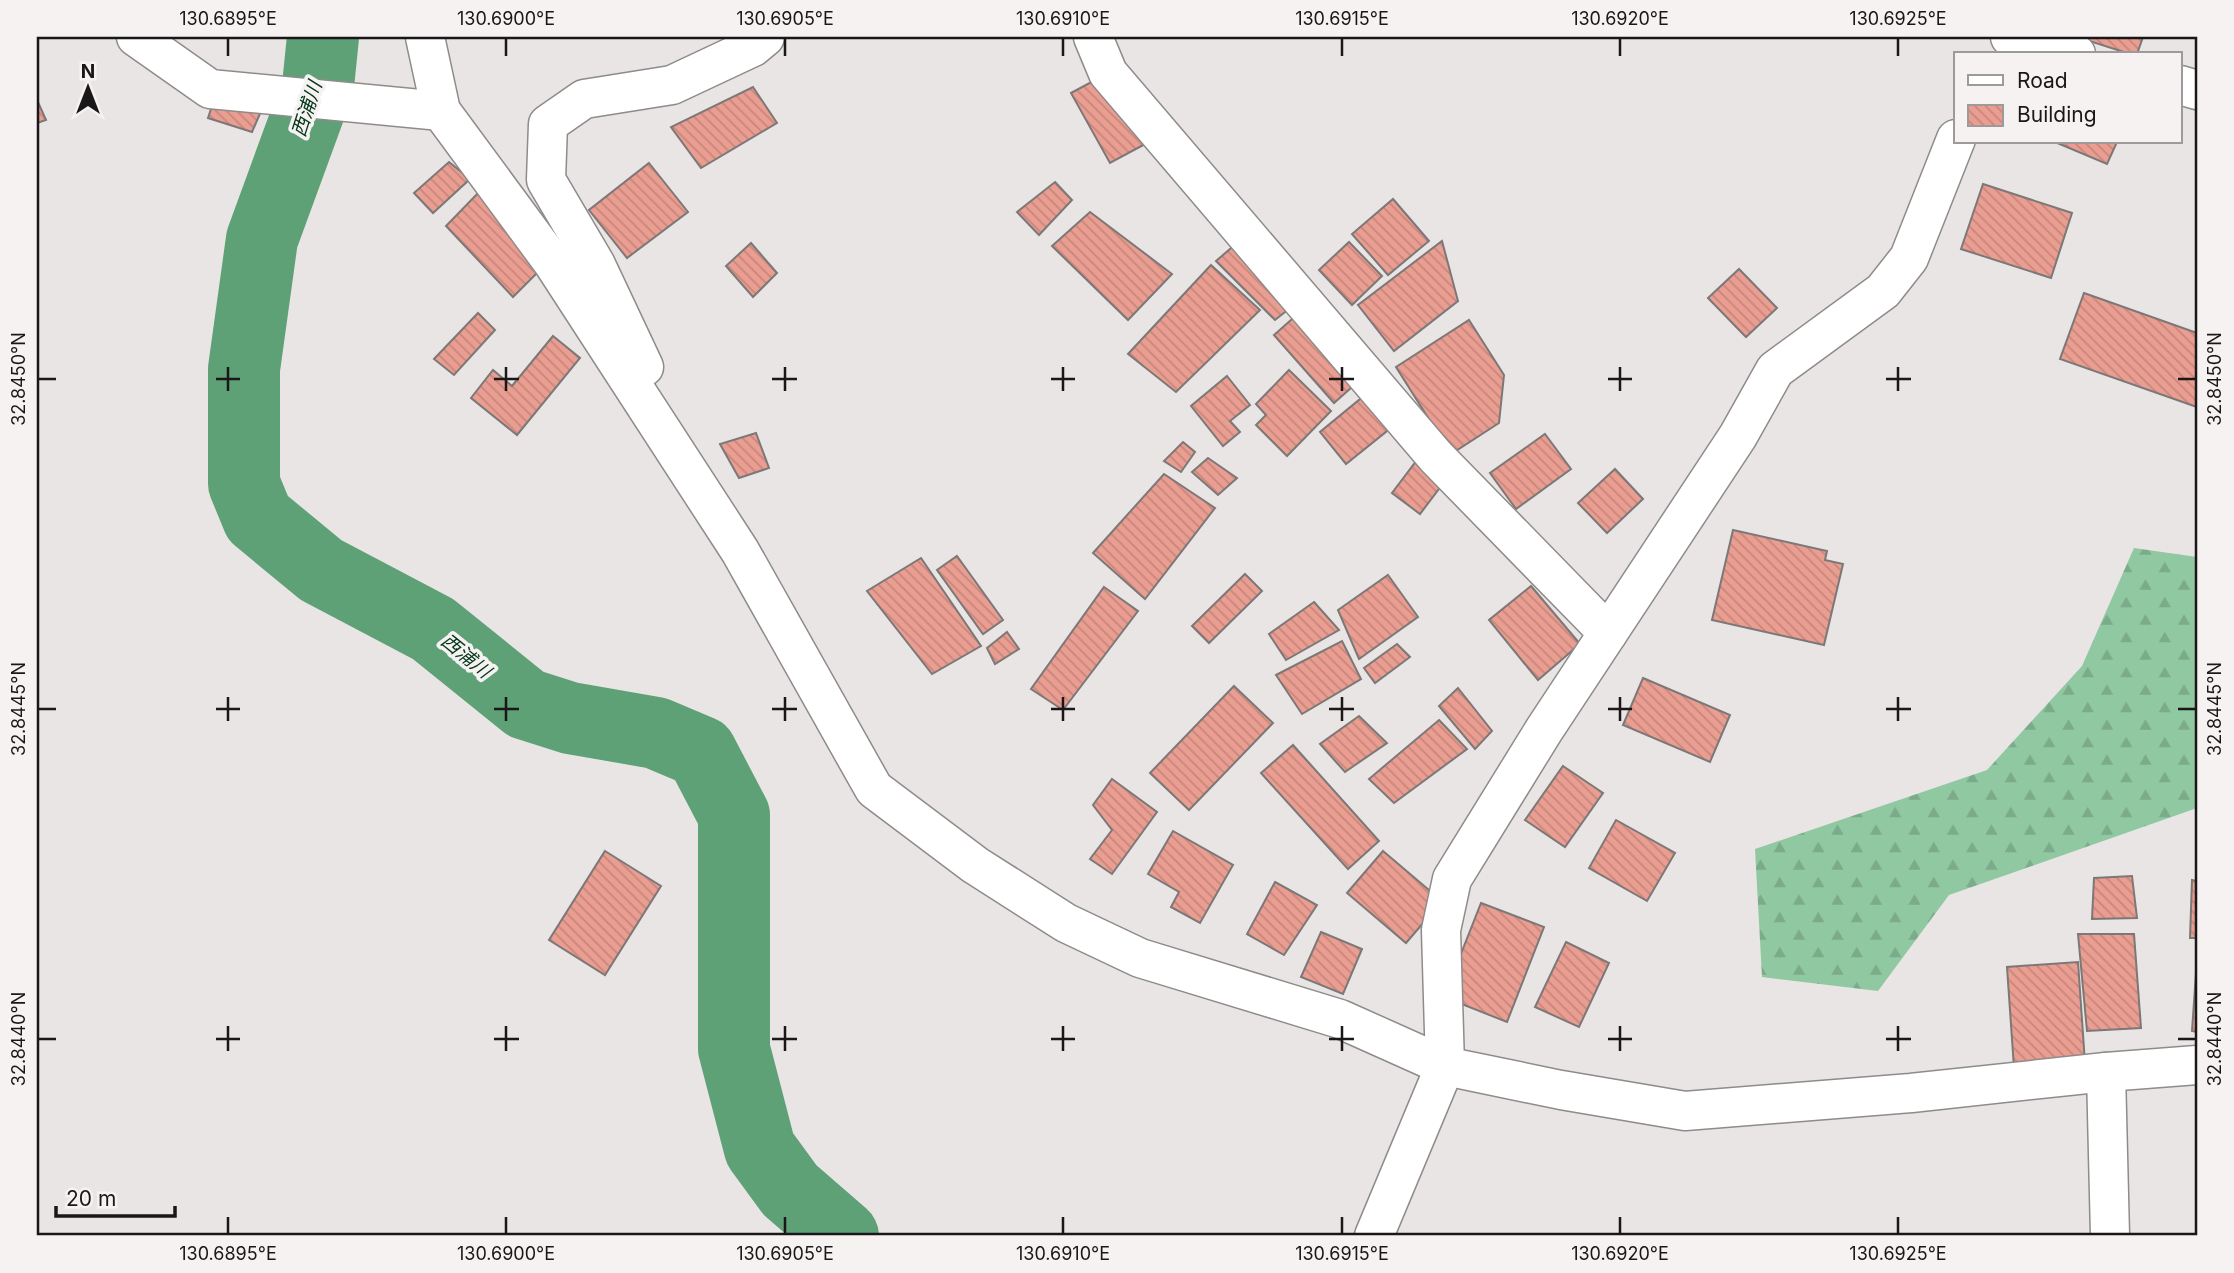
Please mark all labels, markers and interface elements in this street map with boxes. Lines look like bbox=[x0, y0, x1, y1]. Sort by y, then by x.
text: 130.6895°E bbox=[179, 8, 277, 29]
text: 130.6900°E bbox=[457, 8, 555, 29]
text: 130.6905°E bbox=[736, 8, 834, 29]
text: 130.6910°E bbox=[1016, 8, 1110, 29]
text: 130.6915°E bbox=[1295, 8, 1389, 29]
text: 130.6920°E bbox=[1571, 8, 1669, 29]
text: 130.6925°E bbox=[1849, 8, 1947, 29]
north arrow bbox=[52, 52, 122, 122]
legend bbox=[1954, 52, 2182, 144]
text: N bbox=[81, 60, 95, 83]
text: Road bbox=[2017, 68, 2068, 93]
water label: 西浦川 bbox=[287, 76, 327, 140]
text: Building bbox=[2017, 102, 2097, 127]
text: 32.8450°N bbox=[8, 332, 29, 426]
text: 32.8450°N bbox=[2204, 332, 2225, 426]
water label: 西浦川 bbox=[437, 629, 497, 684]
text: 32.8445°N bbox=[8, 662, 29, 756]
text: 32.8445°N bbox=[2204, 662, 2225, 756]
text: 32.8440°N bbox=[8, 992, 29, 1086]
text: 32.8440°N bbox=[2204, 992, 2225, 1086]
scale bar bbox=[56, 1175, 175, 1219]
text: 20 m bbox=[66, 1186, 116, 1211]
text: 130.6895°E bbox=[179, 1243, 277, 1264]
text: 130.6900°E bbox=[457, 1243, 555, 1264]
text: 130.6905°E bbox=[736, 1243, 834, 1264]
text: 130.6910°E bbox=[1016, 1243, 1110, 1264]
text: 130.6915°E bbox=[1295, 1243, 1389, 1264]
text: 130.6920°E bbox=[1571, 1243, 1669, 1264]
text: 130.6925°E bbox=[1849, 1243, 1947, 1264]

